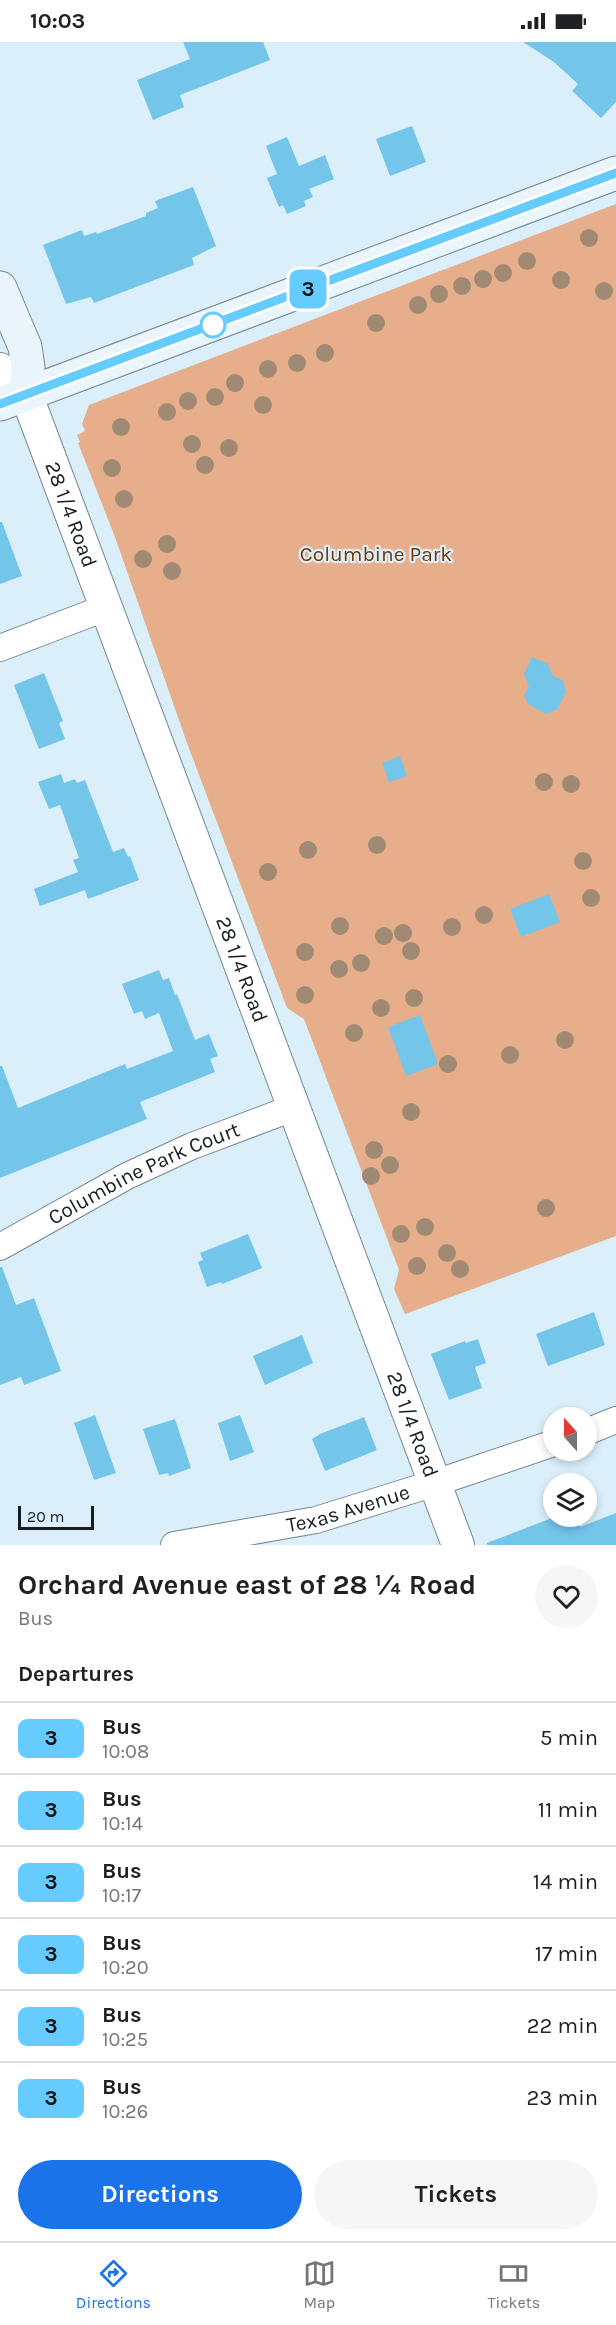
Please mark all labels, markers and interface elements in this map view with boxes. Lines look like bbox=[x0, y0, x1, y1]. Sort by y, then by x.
text: 10:03 bbox=[30, 8, 85, 34]
line badge: 3 bbox=[288, 270, 328, 308]
text: 3 bbox=[301, 277, 315, 301]
unlabelled marker bbox=[200, 312, 226, 338]
street label: 28 1/4 Road bbox=[40, 458, 102, 571]
park label: Columbine Park bbox=[300, 542, 452, 566]
street label: 28 1/4 Road bbox=[211, 913, 273, 1026]
street label: Columbine Park Court bbox=[44, 1117, 243, 1230]
street label: 28 1/4 Road bbox=[382, 1368, 444, 1481]
north arrow bbox=[543, 1407, 597, 1461]
map controls bbox=[543, 1407, 597, 1527]
button: layers bbox=[543, 1473, 597, 1527]
street label: Texas Avenue bbox=[285, 1480, 413, 1537]
scale bar bbox=[18, 1503, 94, 1530]
text: 20 m bbox=[27, 1507, 65, 1526]
button: heart bbox=[535, 1565, 598, 1628]
text: Orchard Avenue east of 28 ¼ Road bbox=[18, 1568, 476, 1601]
text: Bus bbox=[18, 1607, 53, 1630]
text: Departures bbox=[18, 1661, 134, 1687]
text: Bus bbox=[102, 1714, 142, 1740]
text: 5 min bbox=[540, 1725, 598, 1751]
text: 3 bbox=[44, 1726, 58, 1750]
text: 10:08 bbox=[102, 1740, 149, 1763]
text: Bus bbox=[102, 1786, 142, 1812]
text: 11 min bbox=[538, 1797, 598, 1823]
text: 3 bbox=[44, 1798, 58, 1822]
text: 10:14 bbox=[102, 1812, 143, 1835]
text: Bus bbox=[102, 1858, 142, 1884]
text: 14 min bbox=[533, 1869, 598, 1895]
text: 3 bbox=[44, 1870, 58, 1894]
text: 10:17 bbox=[102, 1884, 141, 1907]
text: Bus bbox=[102, 1930, 142, 1956]
text: 17 min bbox=[535, 1941, 598, 1967]
text: 3 bbox=[44, 1942, 58, 1966]
text: 10:20 bbox=[102, 1956, 149, 1979]
text: Bus bbox=[102, 2002, 142, 2028]
text: 22 min bbox=[527, 2013, 598, 2039]
text: 3 bbox=[44, 2014, 58, 2038]
text: 10:25 bbox=[102, 2028, 148, 2051]
text: Bus bbox=[102, 2074, 142, 2100]
text: 23 min bbox=[527, 2085, 598, 2111]
text: 3 bbox=[44, 2086, 58, 2110]
text: 10:26 bbox=[102, 2100, 148, 2123]
button: Directions bbox=[18, 2160, 302, 2229]
button: Tickets bbox=[314, 2160, 598, 2229]
tab: Directions bbox=[76, 2257, 151, 2312]
tab: Map bbox=[303, 2257, 336, 2312]
tab: Tickets bbox=[487, 2257, 540, 2312]

